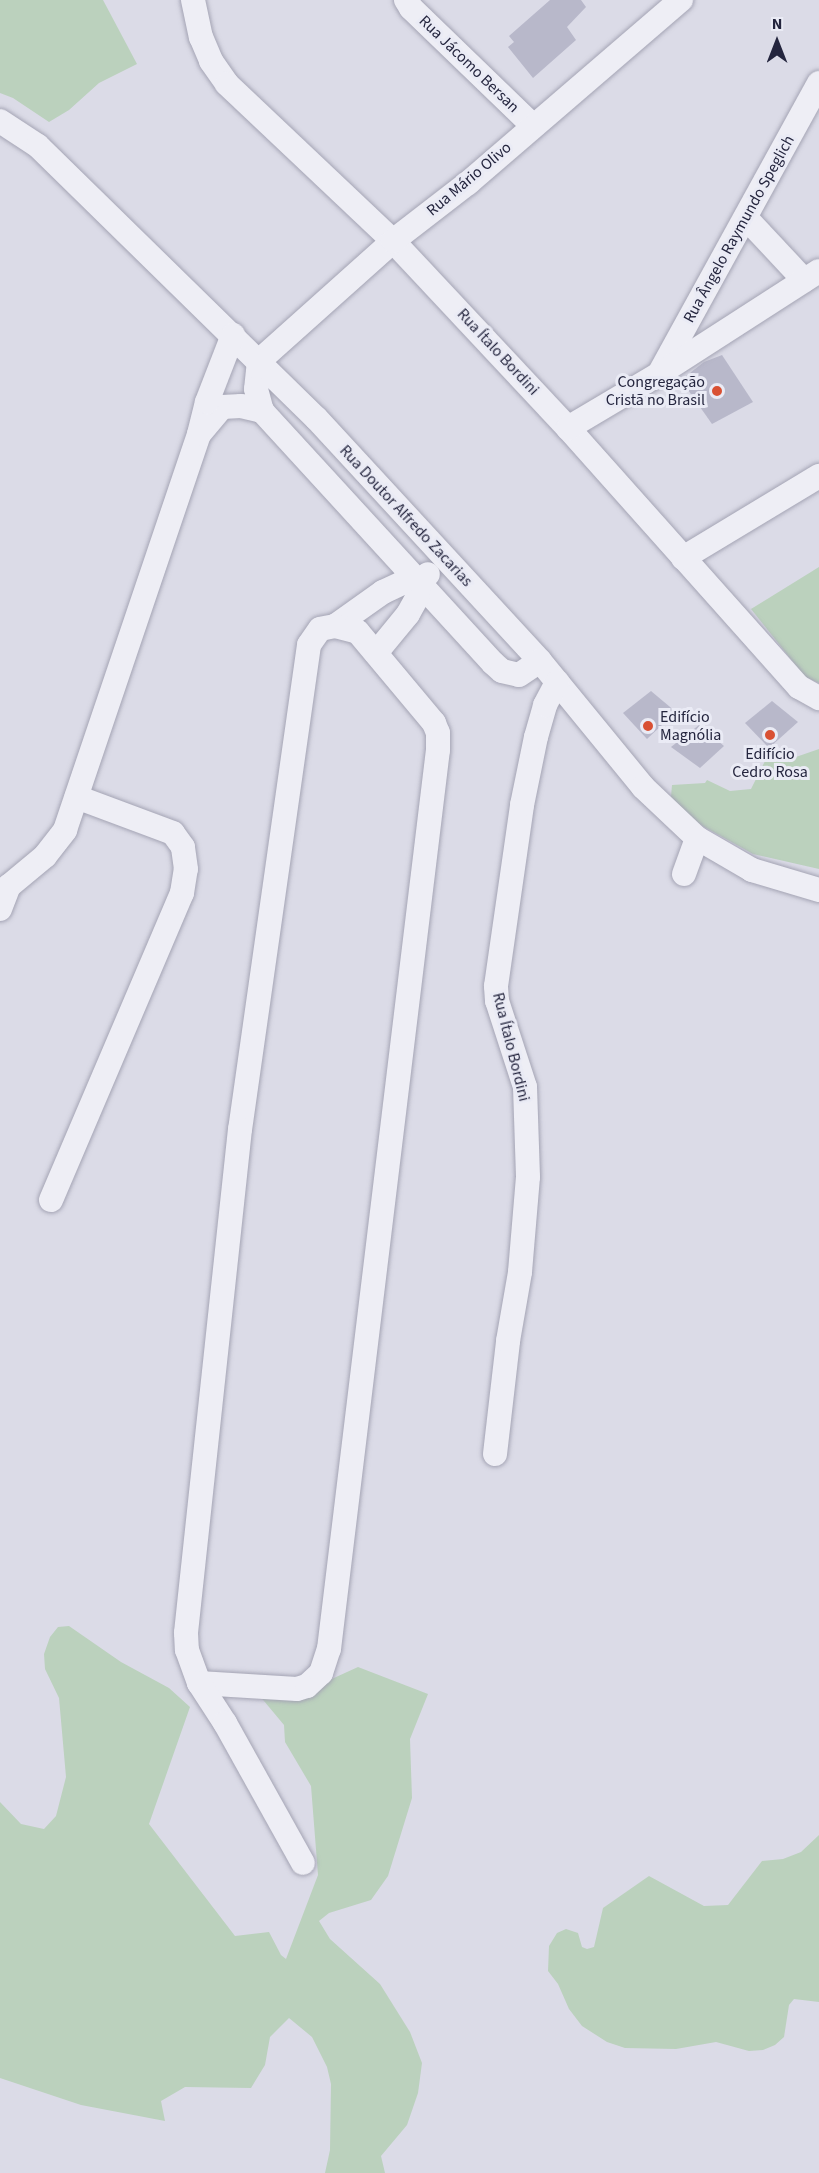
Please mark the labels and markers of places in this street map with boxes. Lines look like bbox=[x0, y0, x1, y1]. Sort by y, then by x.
place label: Congregação Cristã no Brasil bbox=[606, 372, 705, 410]
marker: Congregação Cristã no Brasil bbox=[710, 384, 724, 398]
place label: Edifício Magnólia bbox=[660, 707, 721, 745]
marker: Edifício Magnólia bbox=[641, 719, 655, 733]
marker: Edifício Cedro Rosa bbox=[763, 728, 777, 742]
place label: Edifício Cedro Rosa bbox=[732, 744, 808, 782]

